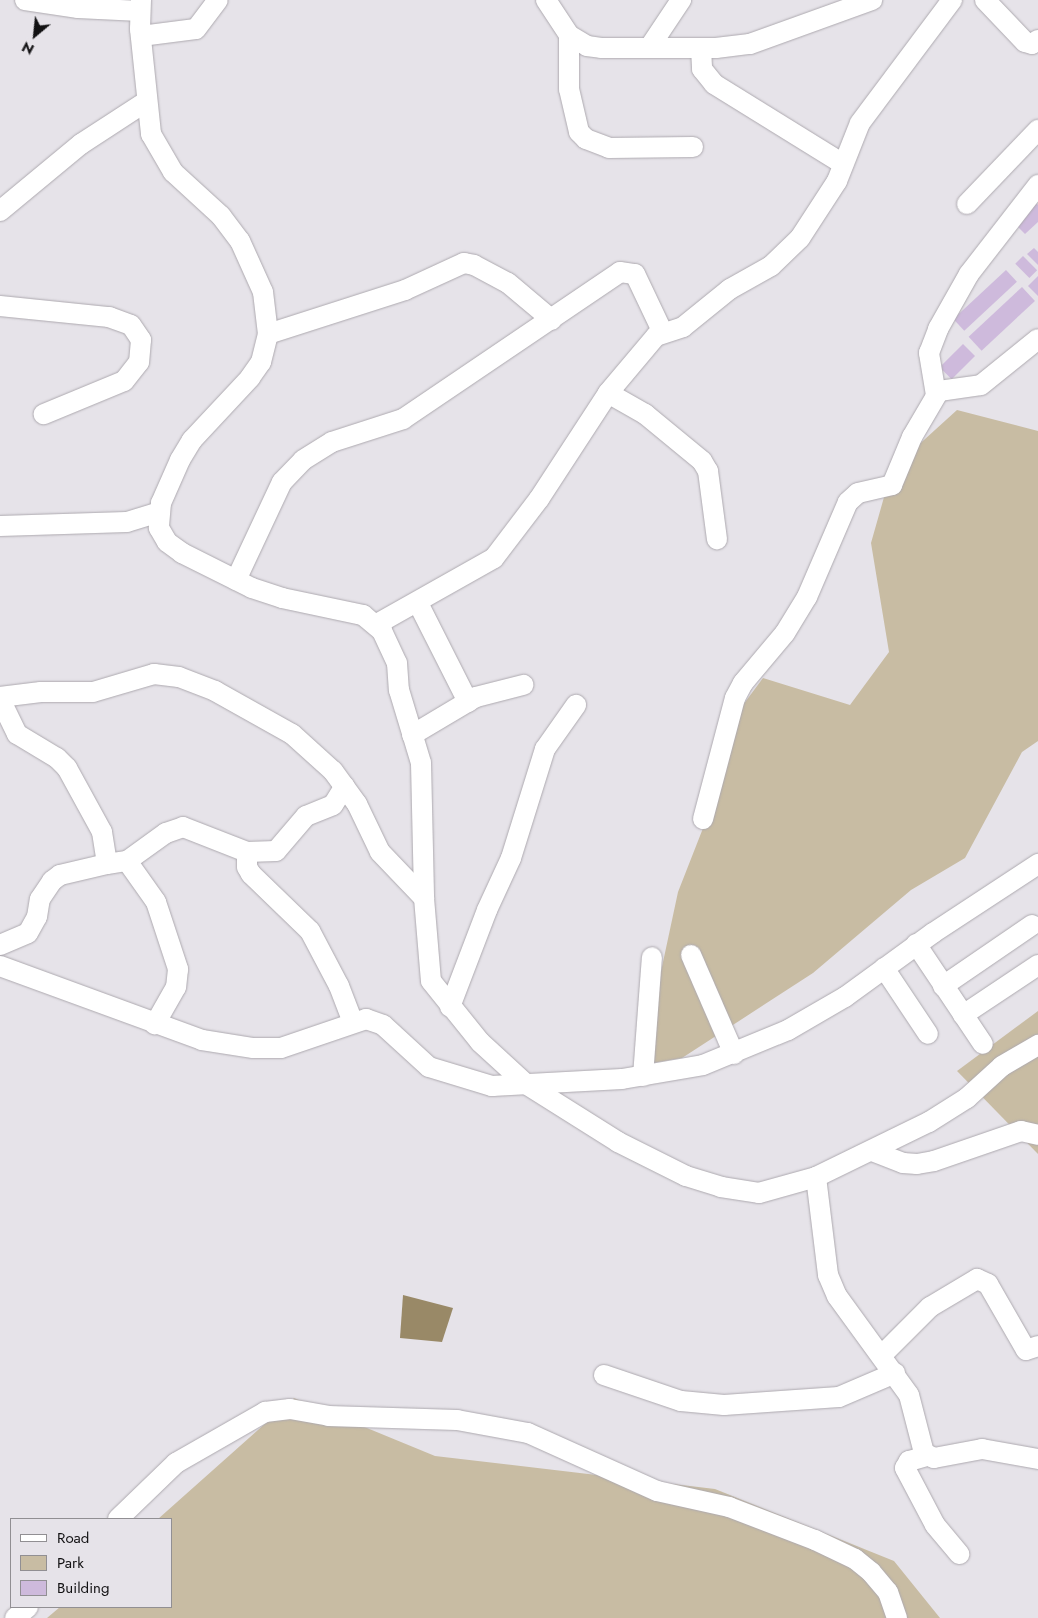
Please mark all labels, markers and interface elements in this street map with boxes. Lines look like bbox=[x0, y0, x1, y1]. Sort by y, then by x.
north arrow bbox=[10, 10, 60, 60]
text: N bbox=[18, 37, 38, 60]
legend bbox=[10, 1518, 172, 1608]
text: Road bbox=[57, 1527, 89, 1549]
text: Park bbox=[57, 1552, 84, 1574]
text: Building bbox=[57, 1577, 109, 1599]

